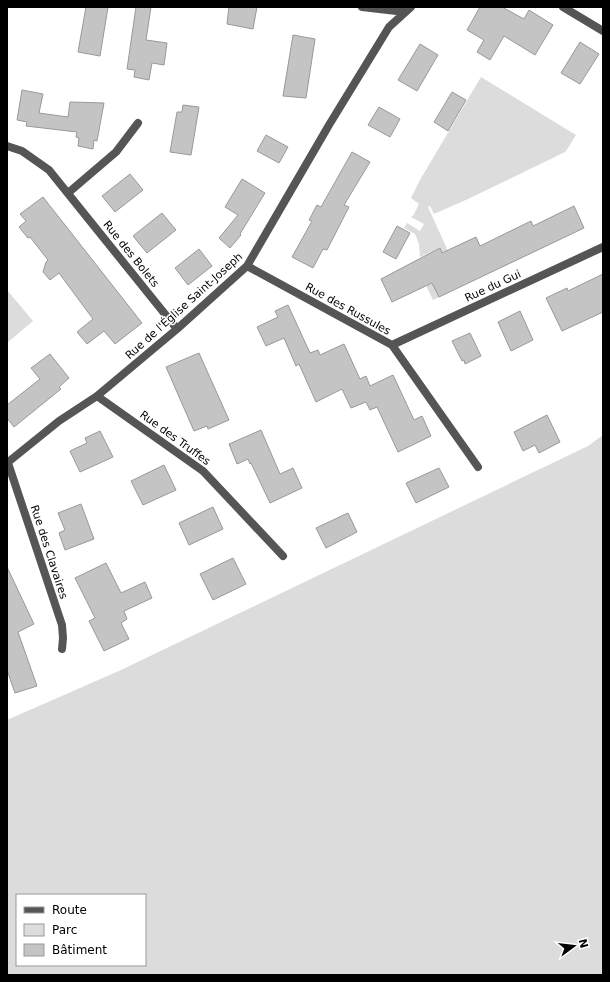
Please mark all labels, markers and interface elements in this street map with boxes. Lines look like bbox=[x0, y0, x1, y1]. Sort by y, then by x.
street label: Rue des Bolets bbox=[100, 218, 162, 290]
street label: Rue de l'Église Saint-Joseph bbox=[123, 250, 245, 362]
street label: Rue du Gui bbox=[463, 267, 523, 305]
street label: Rue des Russules bbox=[303, 280, 393, 338]
street label: Rue des Truffes bbox=[137, 408, 213, 468]
street label: Rue des Clavaires bbox=[28, 503, 70, 601]
legend bbox=[16, 894, 146, 966]
text: Route bbox=[52, 903, 87, 917]
text: Parc bbox=[52, 923, 77, 937]
north arrow bbox=[554, 926, 594, 966]
text: N bbox=[576, 937, 591, 950]
text: Bâtiment bbox=[52, 943, 107, 957]

